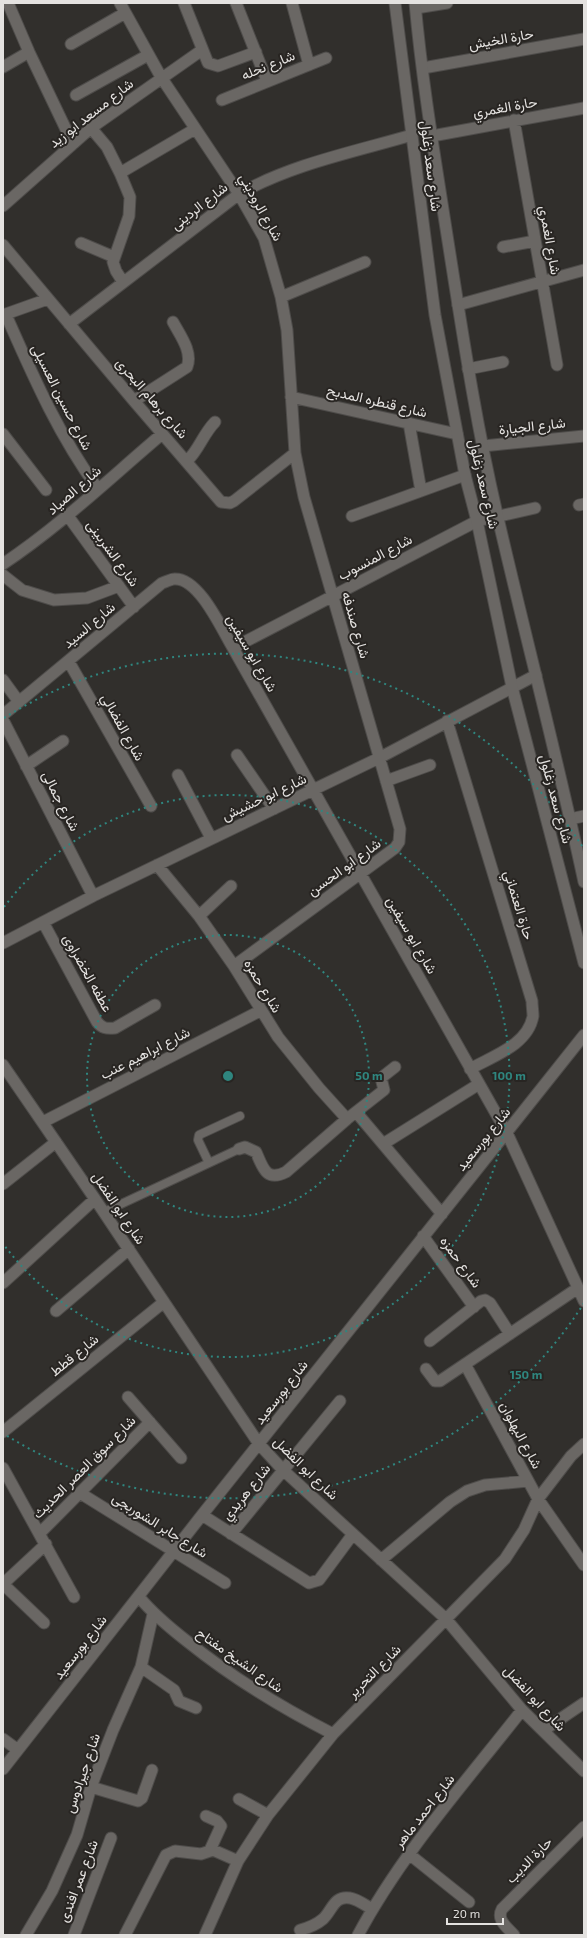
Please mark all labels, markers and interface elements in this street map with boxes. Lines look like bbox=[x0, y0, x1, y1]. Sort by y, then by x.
street label: حارة الخيش bbox=[467, 24, 535, 54]
street label: شارع نحله bbox=[238, 46, 298, 86]
street label: شارع مسعد ابو زيد bbox=[45, 74, 138, 153]
street label: حارة الغمري bbox=[471, 92, 539, 124]
street label: شارع سعد زغلول bbox=[415, 119, 446, 213]
street label: شارع الروديني bbox=[232, 170, 287, 246]
street label: شارع الردينى bbox=[167, 178, 232, 236]
street label: شارع الغمري bbox=[532, 204, 565, 276]
street label: شارع حسين العسيلى bbox=[26, 341, 97, 454]
street label: شارع برهام البحرى bbox=[110, 354, 192, 444]
street label: شارع قنطره المدبح bbox=[325, 381, 429, 423]
street label: شارع الجيارة bbox=[498, 414, 567, 440]
street label: شارع سعد زغلول bbox=[463, 437, 503, 531]
street label: شارع الصياد bbox=[43, 462, 106, 520]
street label: شارع الشربينى bbox=[81, 516, 143, 591]
street label: شارع المنسوب bbox=[335, 530, 416, 586]
street label: شارع صندفه bbox=[336, 589, 374, 661]
street label: شارع السيد bbox=[59, 598, 120, 654]
street label: شارع ابو سيفين bbox=[221, 611, 281, 696]
street label: شارع الفضالي bbox=[94, 690, 149, 765]
street label: شارع سعد زغلول bbox=[534, 752, 577, 846]
street label: شارع جمالى bbox=[36, 768, 84, 835]
street label: شارع ابو حشيش bbox=[219, 769, 310, 826]
street label: شارع ابو الحسن bbox=[304, 834, 386, 901]
street label: حارة العتماني bbox=[497, 868, 538, 943]
street label: شارع ابو سيفين bbox=[381, 893, 441, 978]
street label: عطفه الخضراوى bbox=[59, 931, 117, 1015]
street label: شارع حمزه bbox=[238, 956, 286, 1017]
street label: شارع ابراهيم عنب bbox=[97, 1023, 194, 1085]
text: 50 m bbox=[355, 1068, 383, 1082]
text: 100 m bbox=[492, 1068, 526, 1082]
centre of rings bbox=[221, 1069, 235, 1083]
street label: شارع بورسعيد bbox=[452, 1103, 516, 1176]
street label: شارع ابو الفضل bbox=[86, 1168, 150, 1249]
street label: شارع حمزه bbox=[435, 1233, 486, 1293]
street label: شارع قطط bbox=[46, 1330, 103, 1382]
street label: شارع بورسعيد bbox=[250, 1356, 313, 1429]
text: 150 m bbox=[510, 1367, 542, 1381]
street label: شارع البهلوان bbox=[494, 1398, 546, 1473]
street label: شارع سوق العصر الحديث bbox=[29, 1412, 141, 1524]
street label: شارع ابو الفضل bbox=[268, 1432, 342, 1505]
street label: شارع هريدي bbox=[218, 1460, 277, 1526]
street label: شارع جابر الشوربجى bbox=[108, 1488, 211, 1563]
street label: شارع بورسعيد bbox=[49, 1611, 112, 1684]
street label: شارع الشيخ مفتاح bbox=[192, 1623, 287, 1698]
street label: شارع التحرير bbox=[343, 1640, 406, 1704]
street label: شارع ابو الفضل bbox=[498, 1661, 570, 1736]
street label: شارع جيرادوس bbox=[60, 1731, 106, 1816]
street label: شارع احمد ماهر bbox=[389, 1770, 460, 1854]
street label: حارة الديب bbox=[502, 1833, 556, 1887]
street label: شارع عمر افندى bbox=[54, 1837, 104, 1925]
scale bar bbox=[447, 1900, 503, 1926]
text: 20 m bbox=[453, 1906, 480, 1920]

